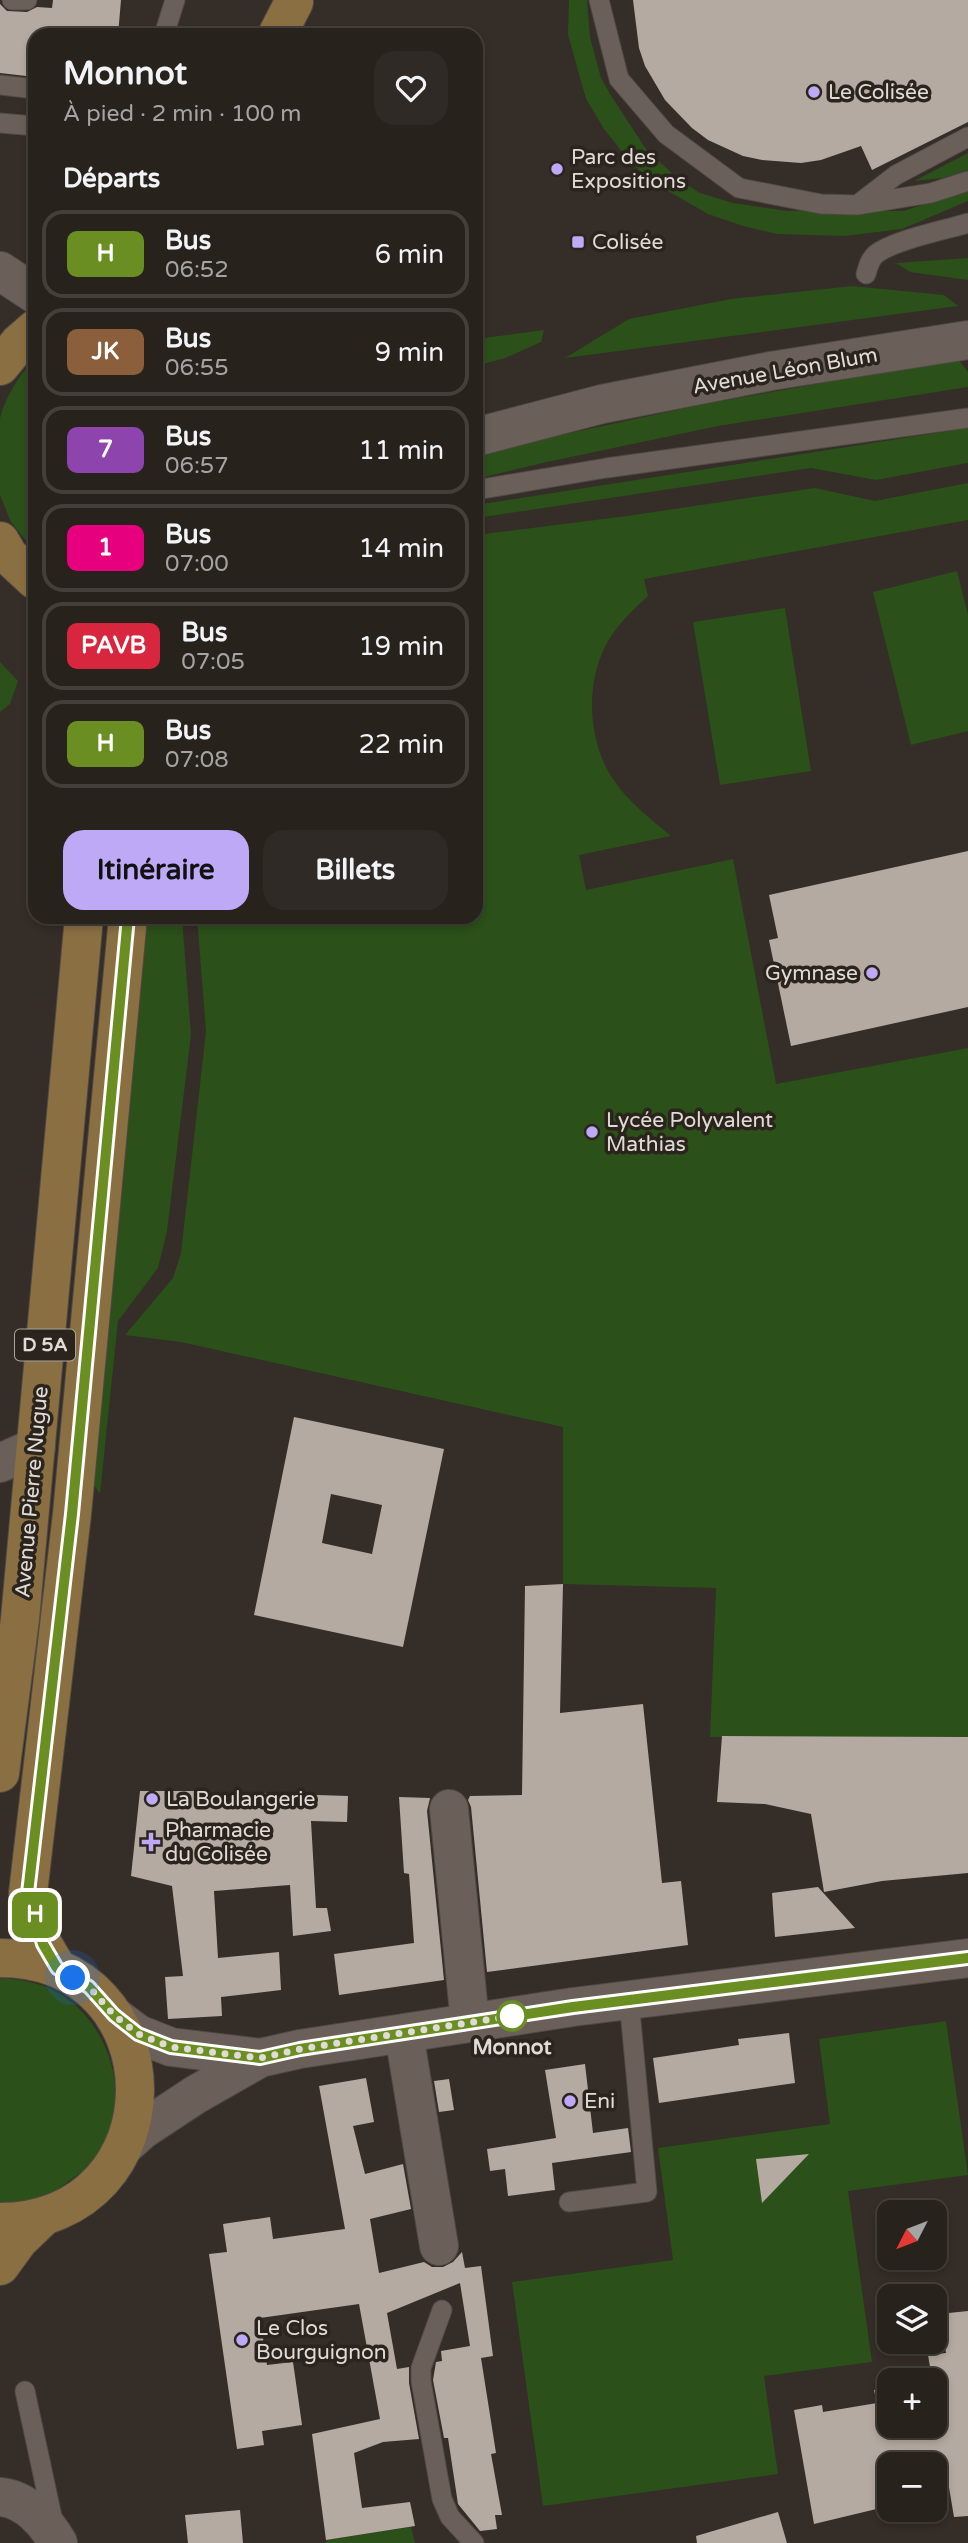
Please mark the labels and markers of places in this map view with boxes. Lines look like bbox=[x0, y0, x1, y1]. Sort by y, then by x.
place label: Le Colisée bbox=[828, 80, 929, 105]
marker: Le Colisée bbox=[806, 84, 822, 100]
place label: Parc des Expositions bbox=[571, 145, 686, 194]
marker: Parc des Expositions bbox=[549, 161, 565, 177]
place label: Colisée bbox=[592, 230, 663, 255]
marker: Colisée bbox=[570, 234, 586, 250]
place label: Gymnase bbox=[765, 961, 858, 986]
marker: Gymnase bbox=[864, 965, 880, 981]
place label: Lycée Polyvalent Mathias bbox=[606, 1108, 773, 1157]
marker: Lycée Polyvalent Mathias bbox=[584, 1124, 600, 1140]
place label: La Boulangerie bbox=[166, 1787, 316, 1812]
marker: La Boulangerie bbox=[144, 1791, 160, 1807]
place label: Pharmacie du Colisée bbox=[165, 1818, 271, 1867]
marker: Pharmacie du Colisée bbox=[143, 1834, 159, 1850]
marker: Monnot bbox=[497, 2001, 527, 2031]
place label: Monnot bbox=[472, 2035, 552, 2060]
place label: Eni bbox=[584, 2089, 615, 2114]
marker: Eni bbox=[562, 2093, 578, 2109]
place label: Le Clos Bourguignon bbox=[256, 2316, 387, 2365]
marker: Le Clos Bourguignon bbox=[234, 2332, 250, 2348]

